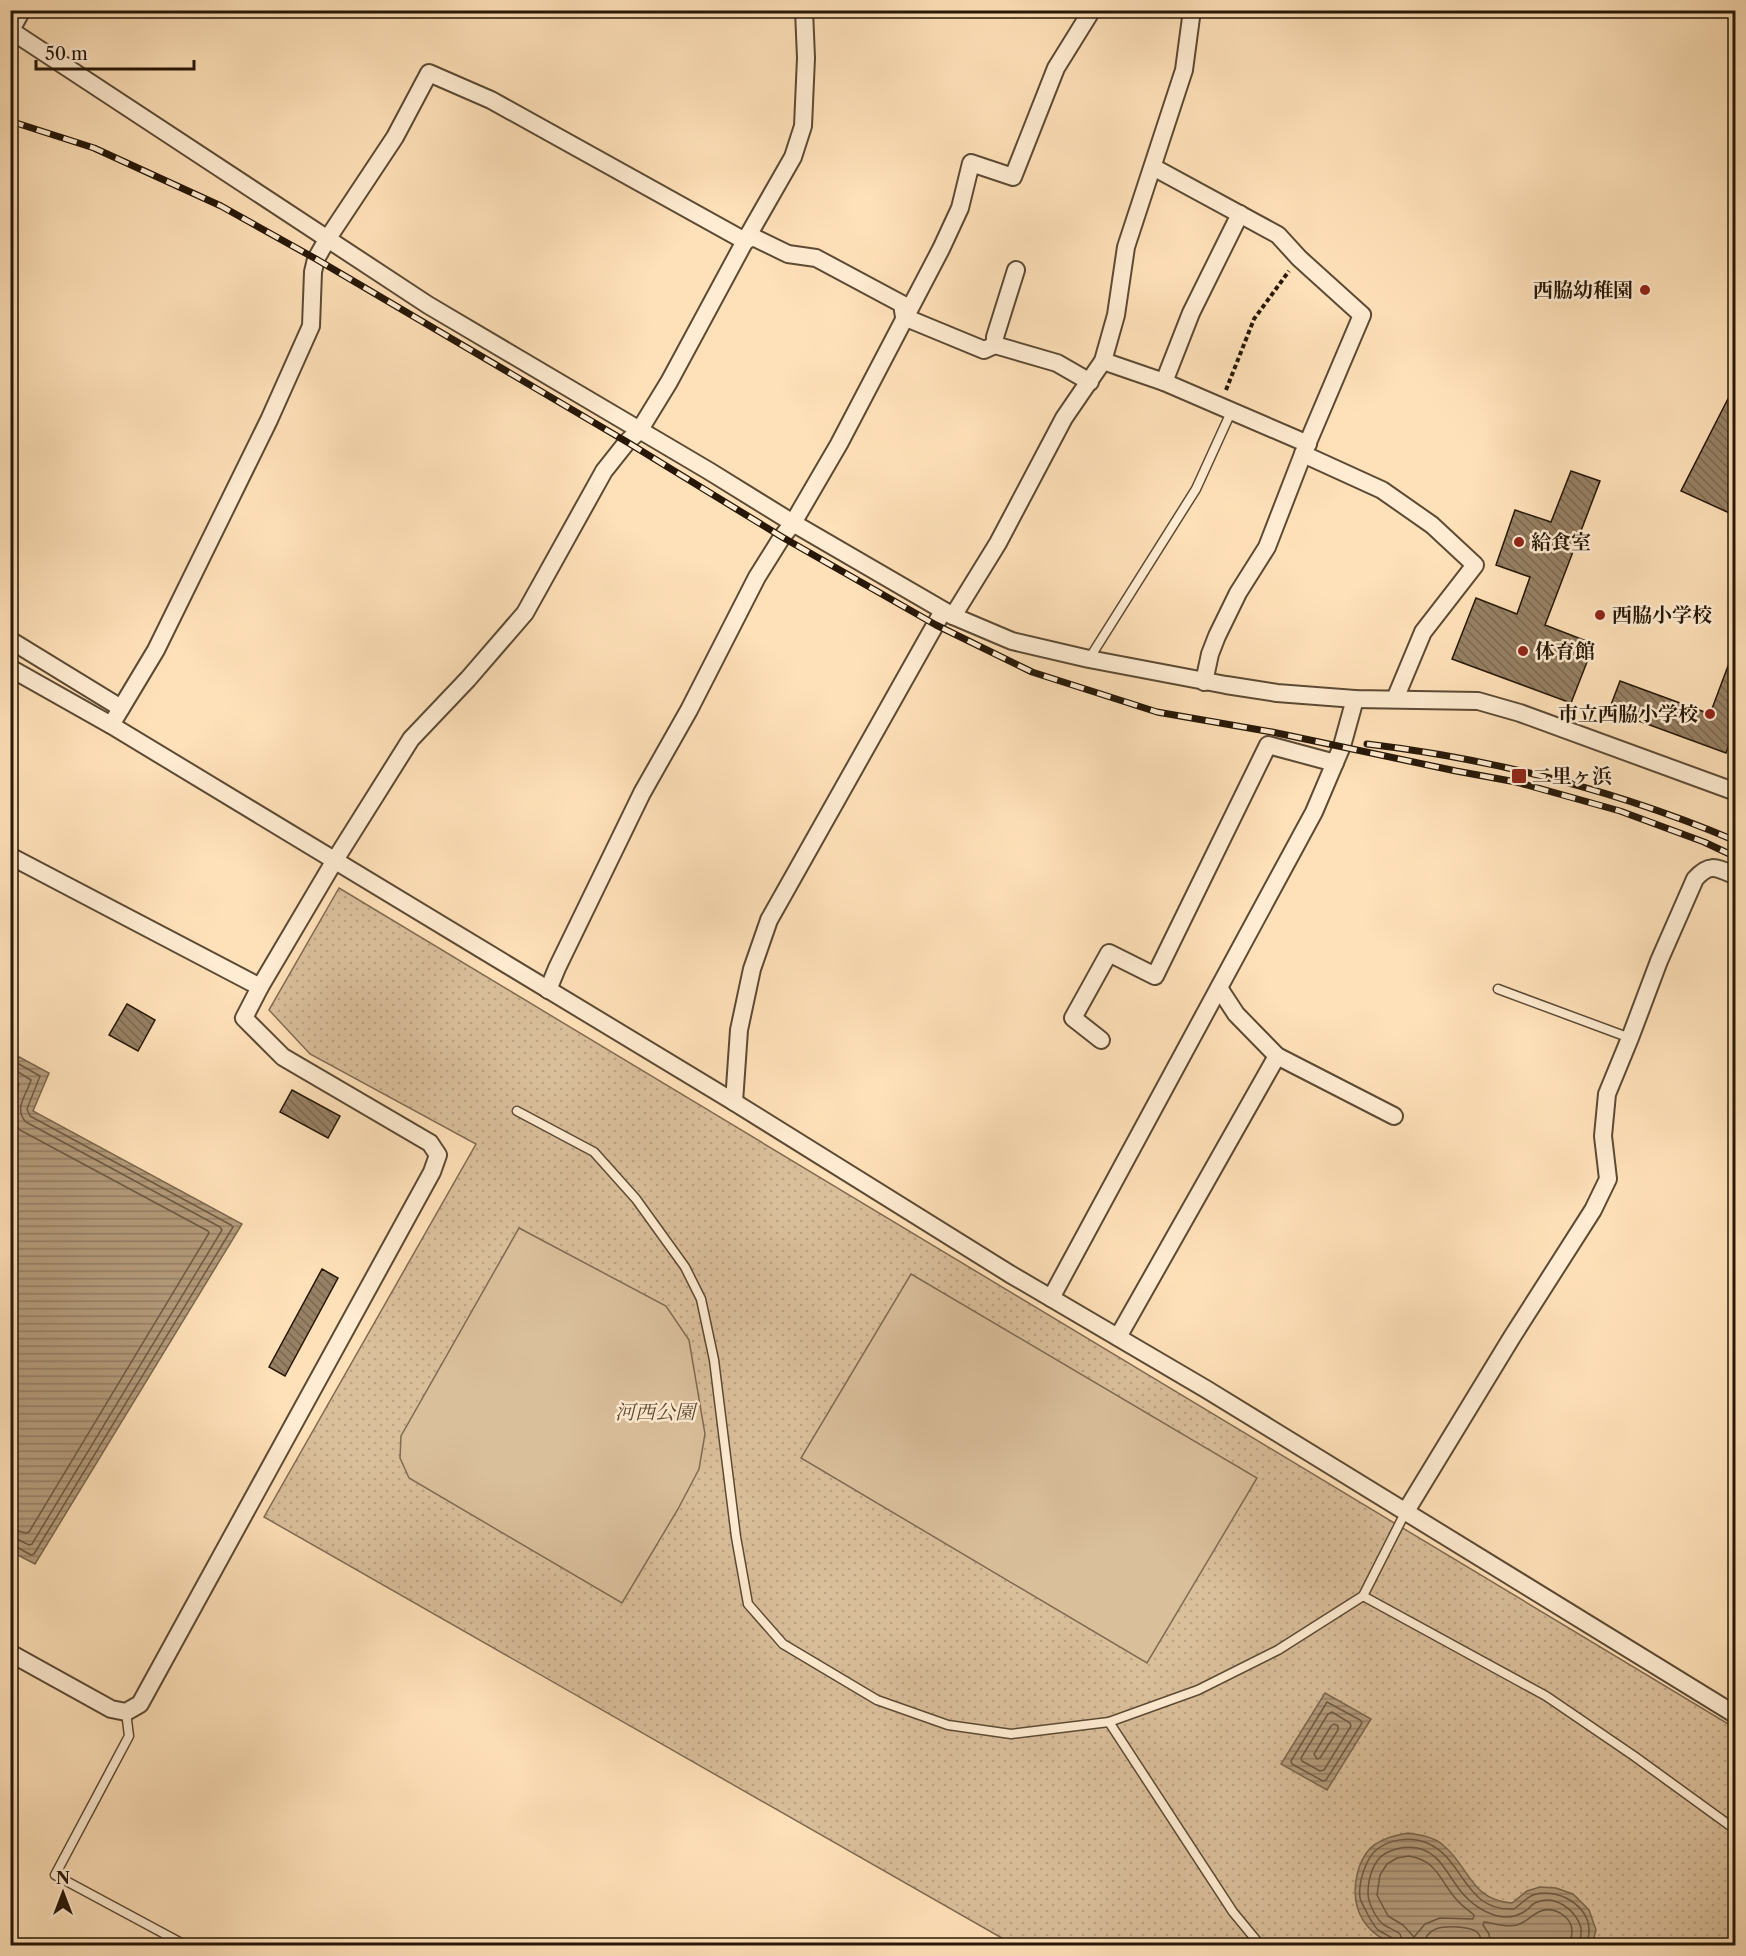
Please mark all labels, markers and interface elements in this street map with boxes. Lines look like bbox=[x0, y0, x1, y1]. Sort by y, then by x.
scale bar bbox=[36, 33, 194, 71]
text: 50 m bbox=[45, 43, 88, 65]
place label: 西脇幼稚園 bbox=[1533, 278, 1633, 302]
marker: 西脇幼稚園 bbox=[1638, 283, 1652, 297]
place label: 給食室 bbox=[1531, 530, 1591, 554]
marker: 給食室 bbox=[1512, 535, 1526, 549]
place label: 西脇小学校 bbox=[1612, 603, 1712, 627]
marker: 西脇小学校 bbox=[1593, 608, 1607, 622]
place label: 体育館 bbox=[1535, 639, 1595, 663]
marker: 体育館 bbox=[1516, 644, 1530, 658]
place label: 市立西脇小学校 bbox=[1558, 702, 1698, 726]
marker: 市立西脇小学校 bbox=[1703, 707, 1717, 721]
place label: 二里ヶ浜 bbox=[1532, 764, 1612, 788]
marker: 二里ヶ浜 bbox=[1510, 767, 1528, 785]
park label: 河西公園 bbox=[615, 1400, 698, 1424]
north arrow bbox=[33, 1863, 93, 1923]
text: N bbox=[56, 1868, 70, 1888]

